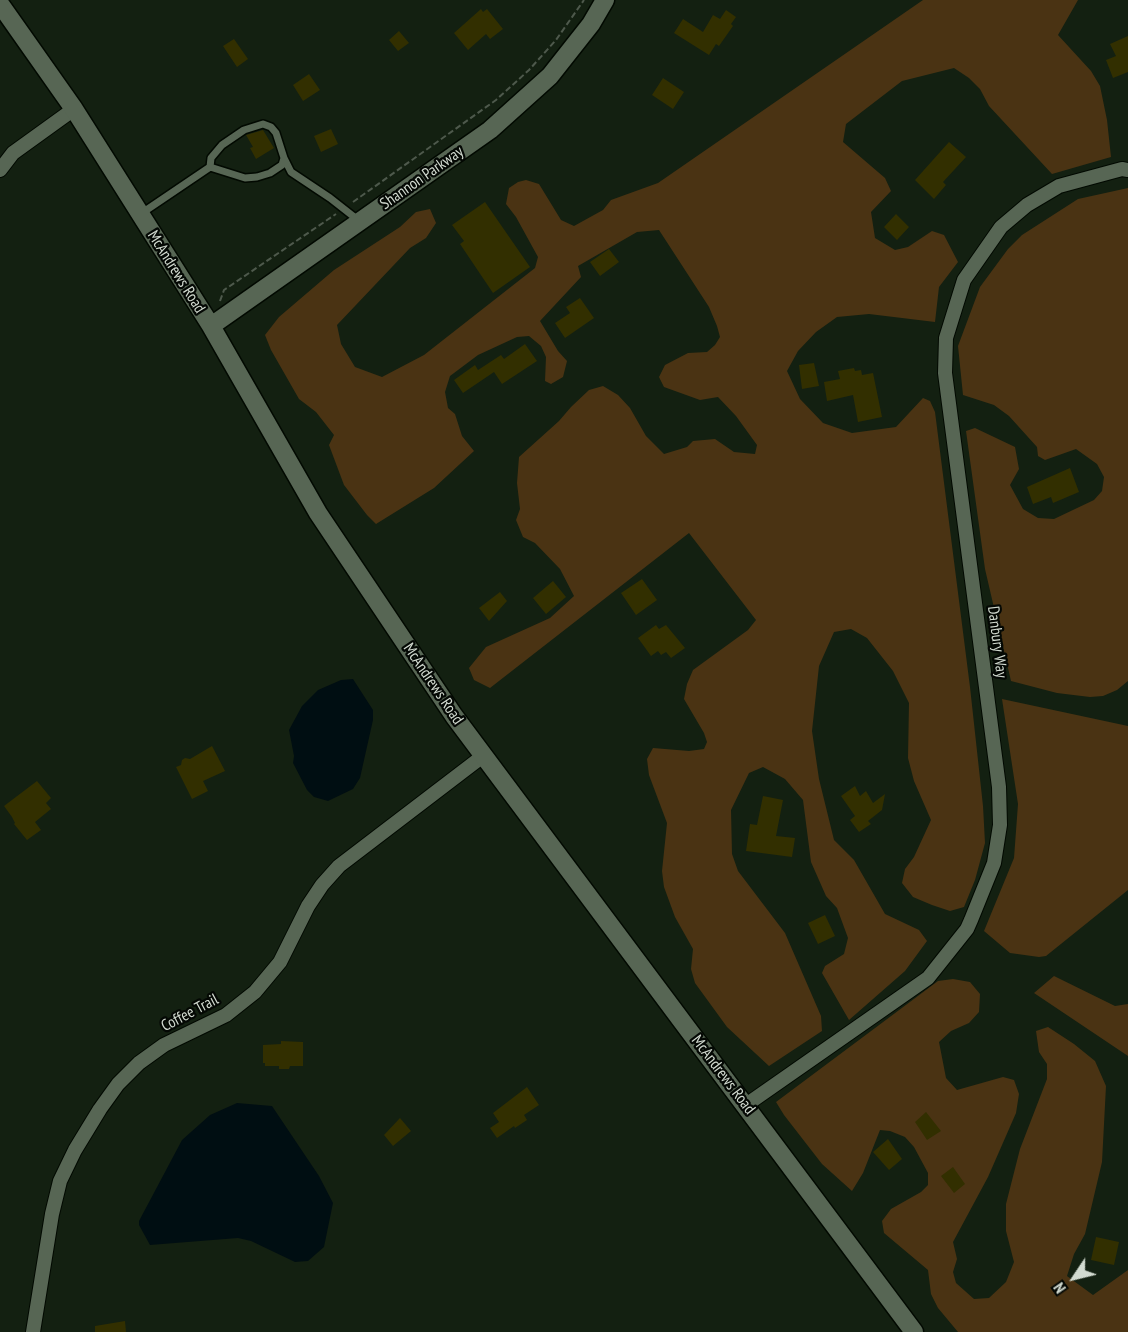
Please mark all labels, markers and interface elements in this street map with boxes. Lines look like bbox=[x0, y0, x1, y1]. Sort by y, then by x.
street label: Shannon Parkway bbox=[377, 142, 467, 214]
street label: McAndrews Road bbox=[143, 227, 209, 317]
street label: Danbury Way bbox=[983, 605, 1011, 679]
street label: McAndrews Road bbox=[399, 640, 467, 728]
street label: Coffee Trail bbox=[158, 990, 222, 1036]
street label: McAndrews Road bbox=[687, 1032, 759, 1118]
north arrow bbox=[1044, 1248, 1104, 1308]
text: N bbox=[1049, 1279, 1070, 1298]

